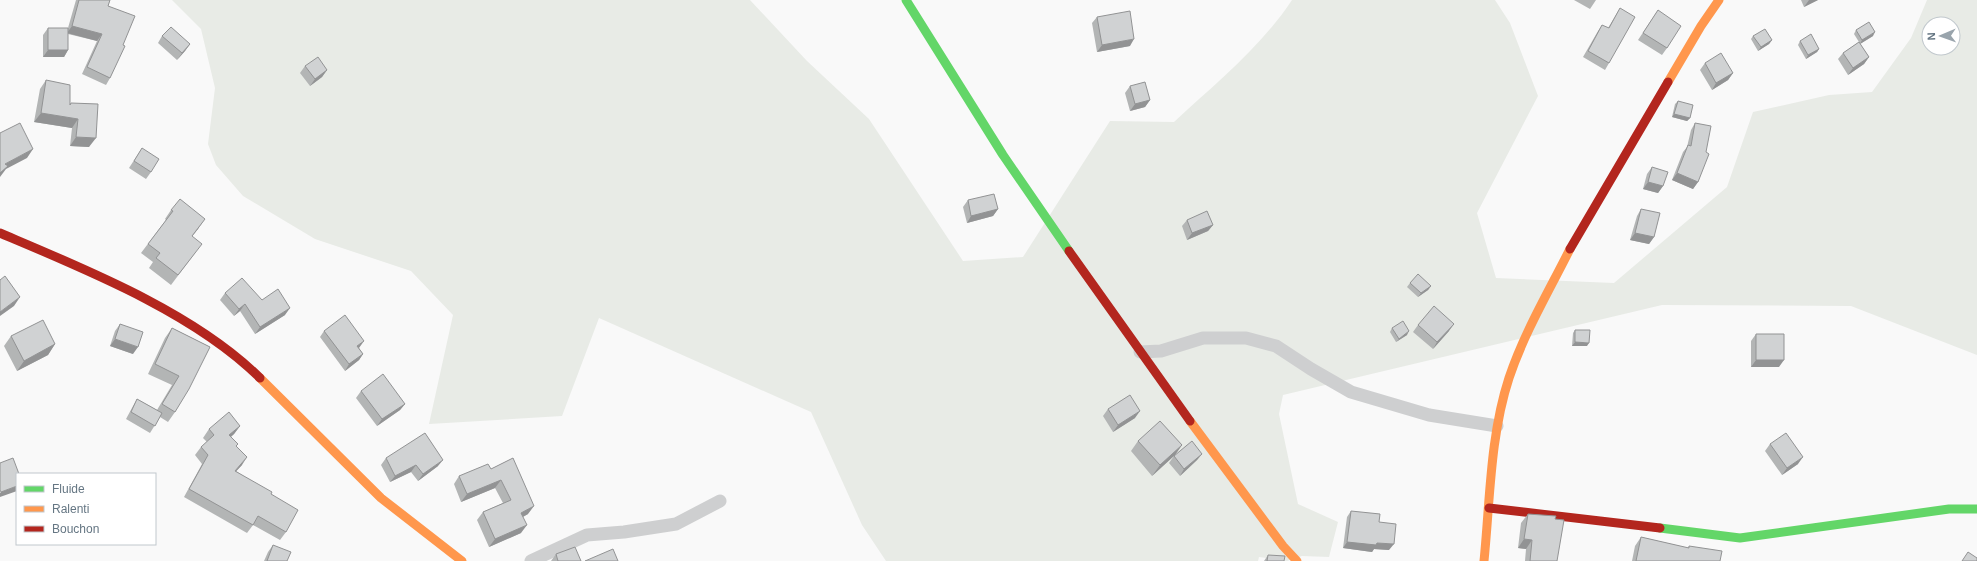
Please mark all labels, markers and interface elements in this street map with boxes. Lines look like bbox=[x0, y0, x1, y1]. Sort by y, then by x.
north arrow bbox=[1921, 16, 1961, 56]
text: N bbox=[1925, 32, 1937, 41]
legend bbox=[16, 473, 156, 545]
text: Fluide bbox=[52, 482, 85, 496]
text: Ralenti bbox=[52, 502, 89, 516]
text: Bouchon bbox=[52, 522, 99, 536]

